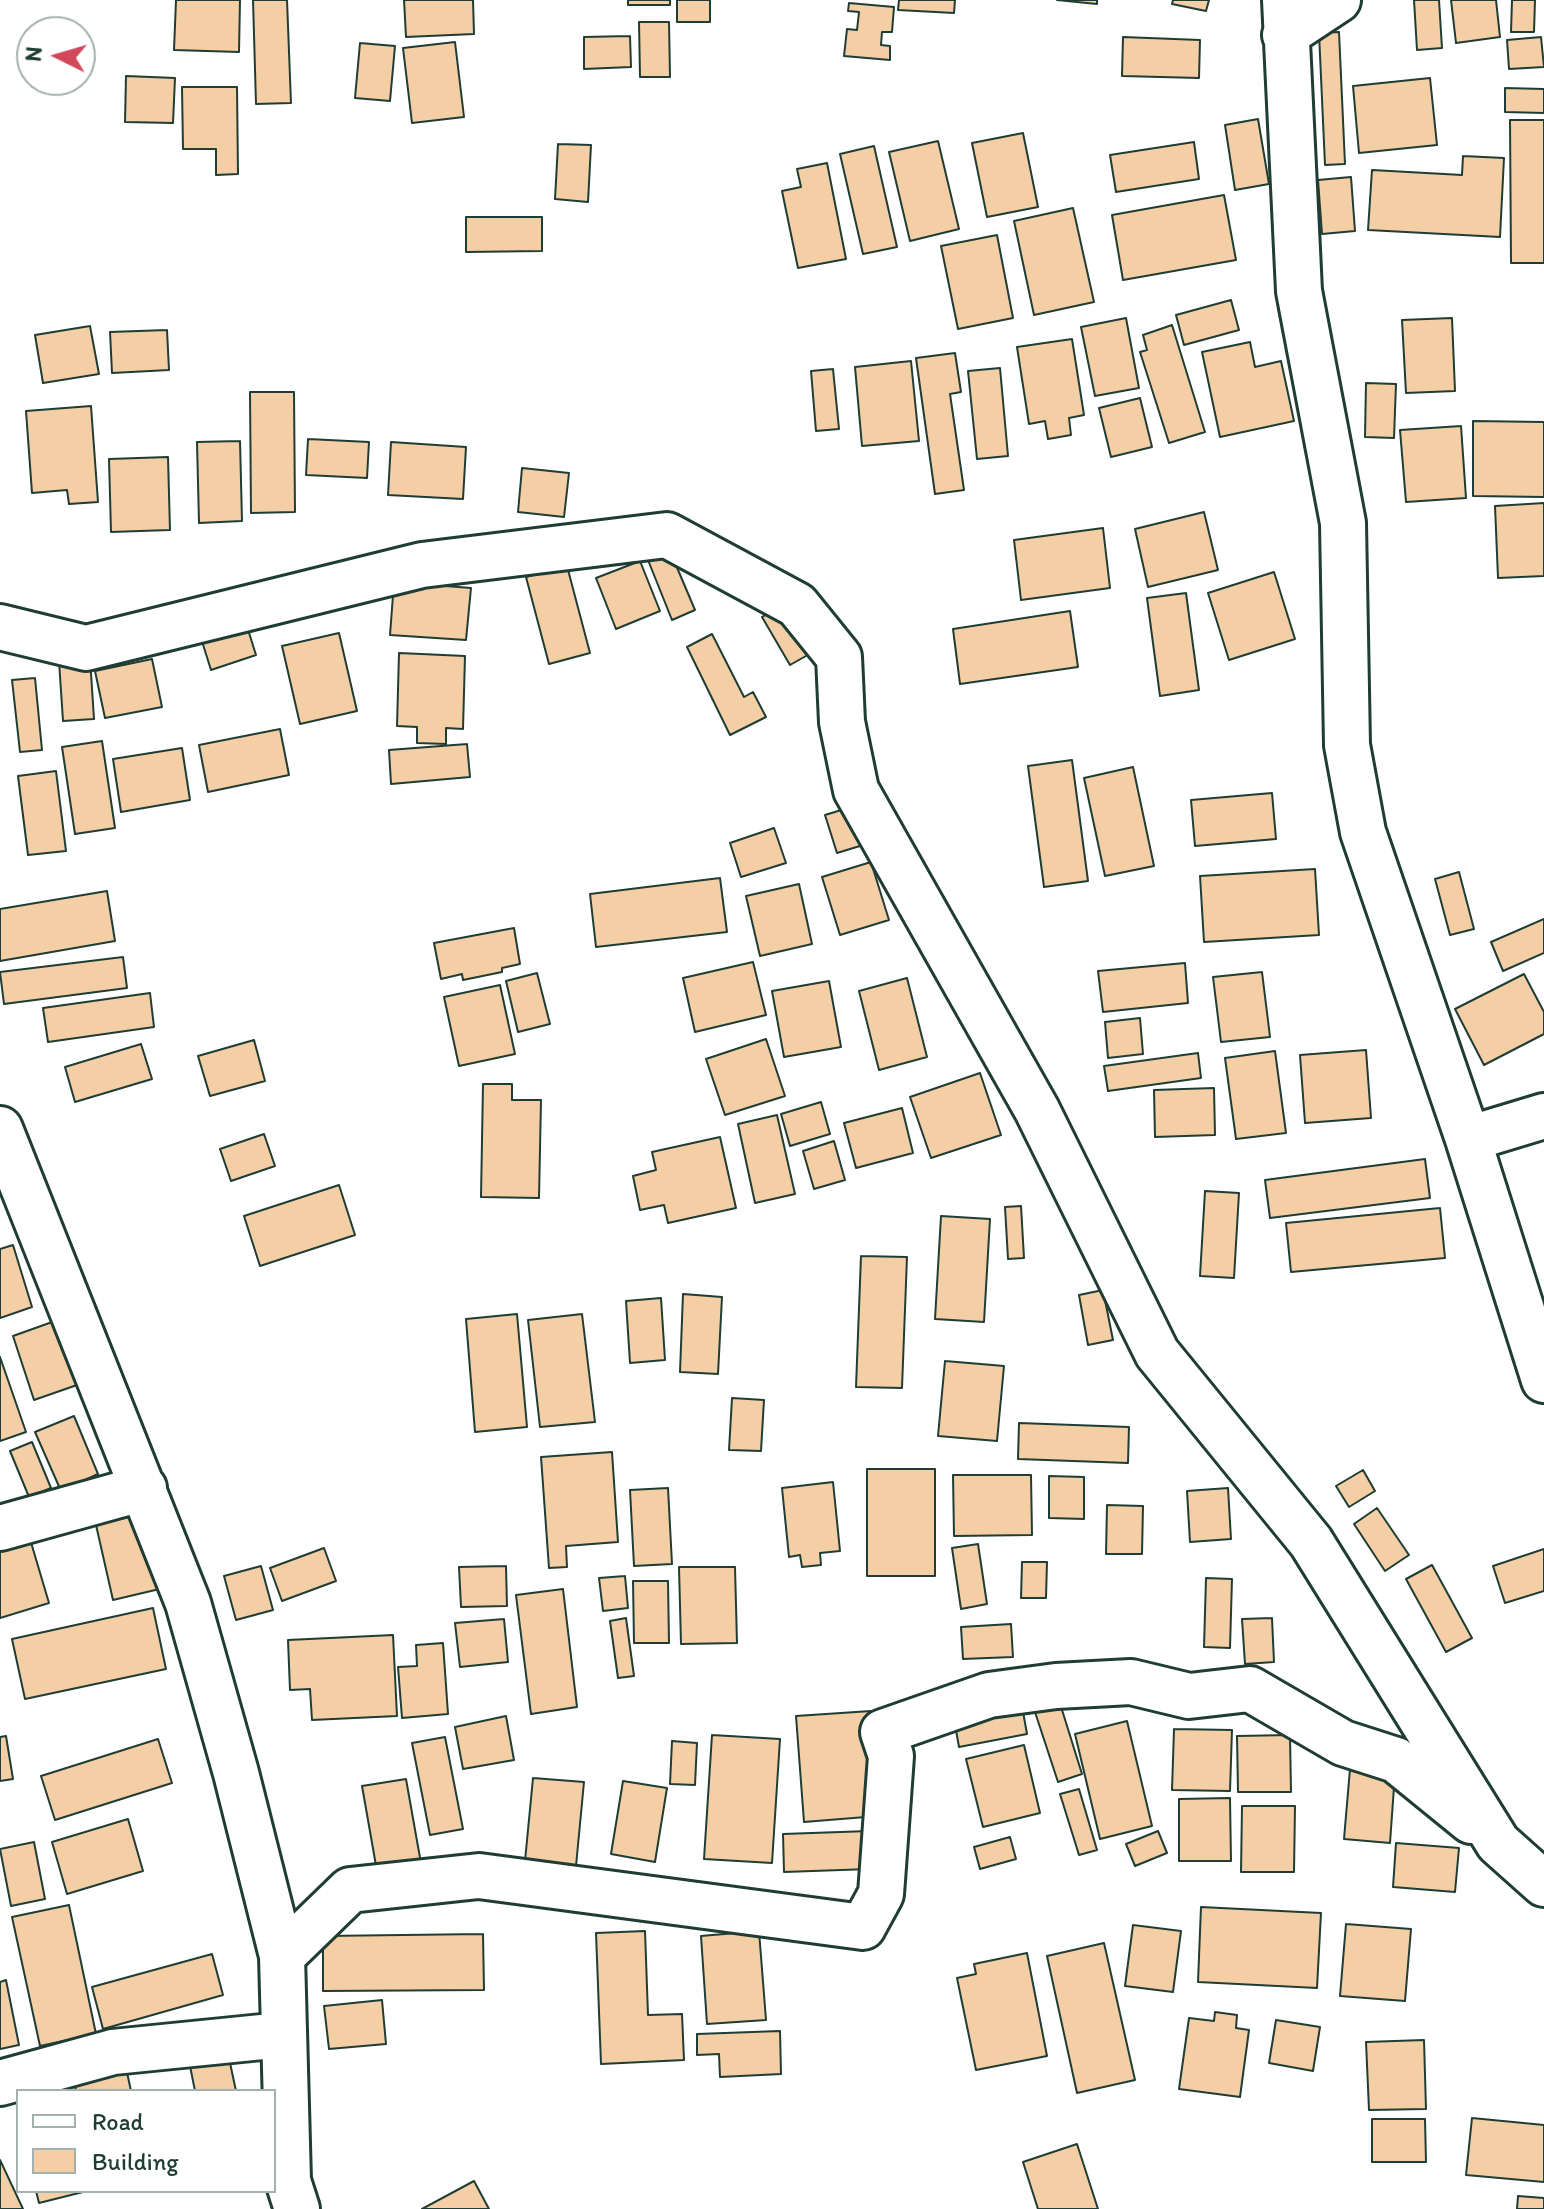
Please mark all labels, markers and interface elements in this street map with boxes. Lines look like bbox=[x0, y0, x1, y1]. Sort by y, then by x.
north arrow bbox=[16, 16, 96, 96]
text: N bbox=[19, 45, 48, 63]
legend bbox=[16, 2089, 276, 2193]
text: Road bbox=[92, 2107, 144, 2136]
text: Building bbox=[92, 2147, 179, 2176]

